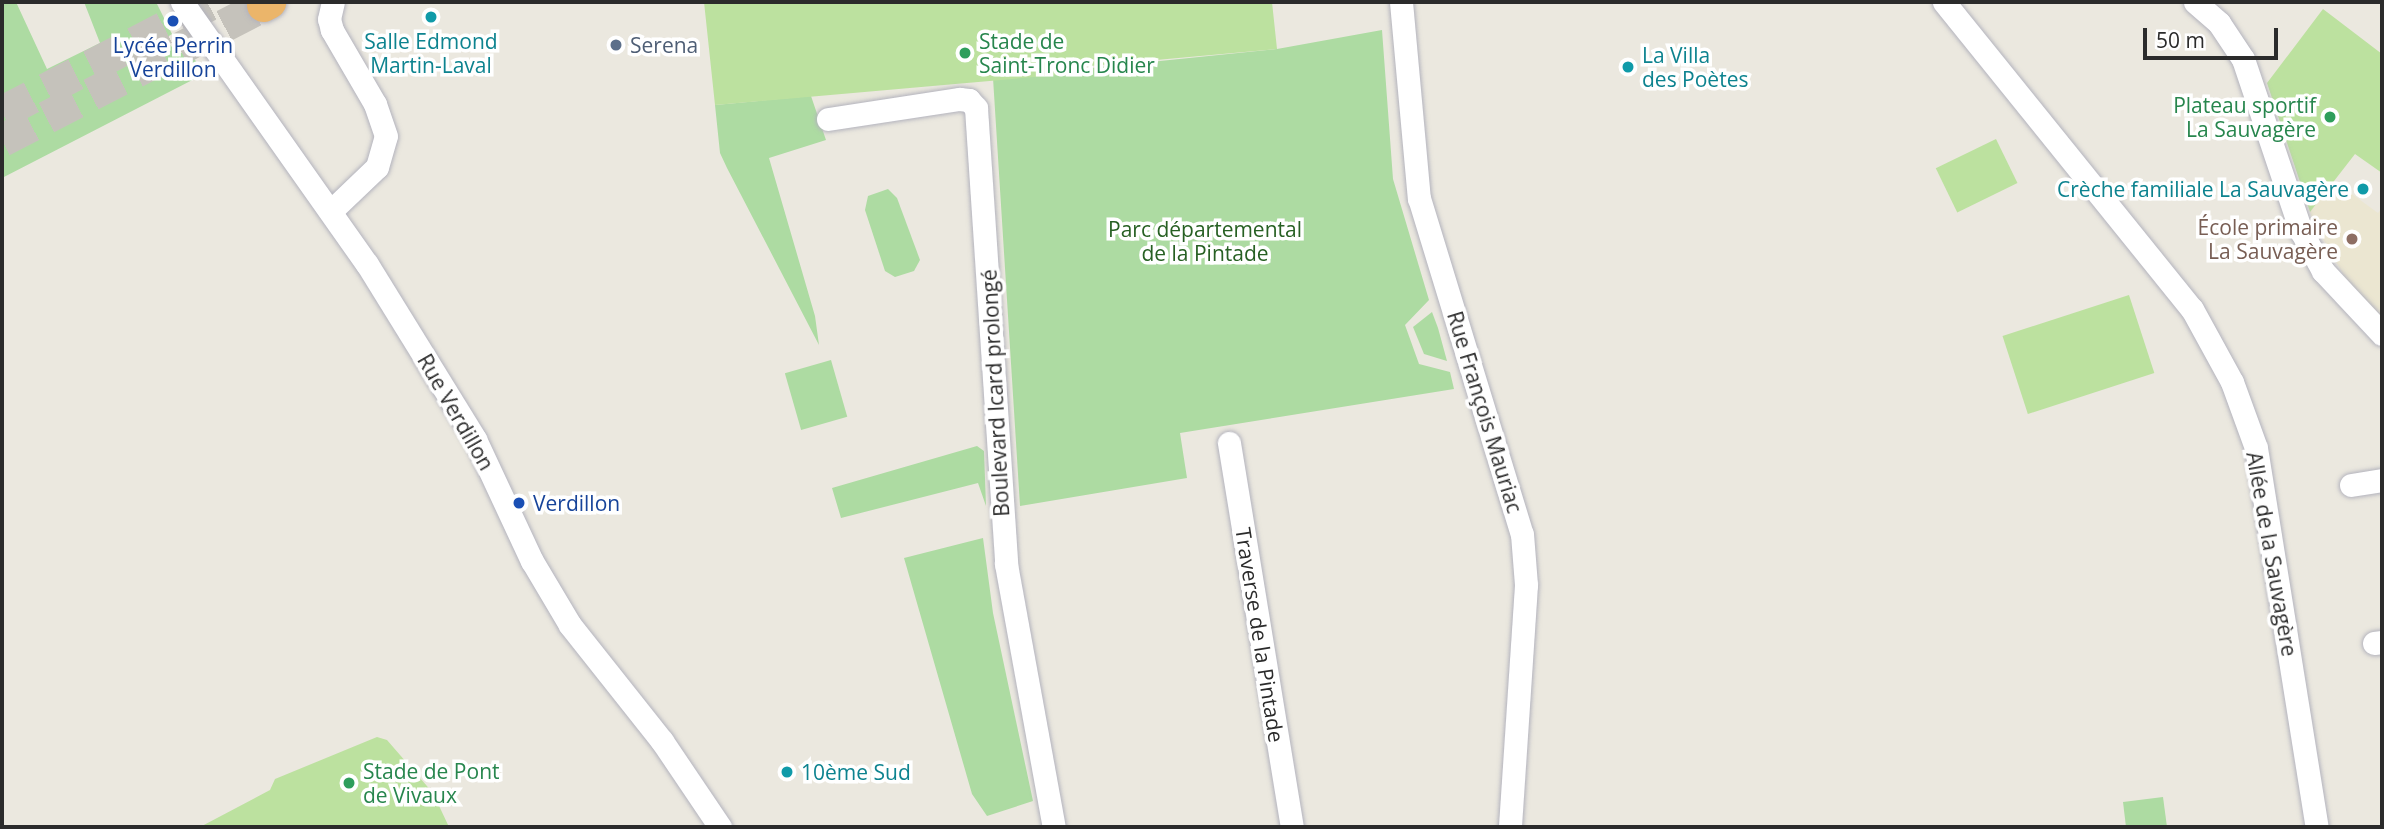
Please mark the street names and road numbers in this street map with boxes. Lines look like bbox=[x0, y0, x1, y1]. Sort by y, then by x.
street label: Boulevard Icard prolongé bbox=[976, 269, 1014, 517]
street label: Rue François Mauriac bbox=[1442, 308, 1528, 516]
street label: Rue Verdillon bbox=[413, 349, 499, 475]
street label: Allée de la Sauvagère bbox=[2242, 450, 2302, 658]
street label: Traverse de la Pintade bbox=[1231, 526, 1289, 744]

